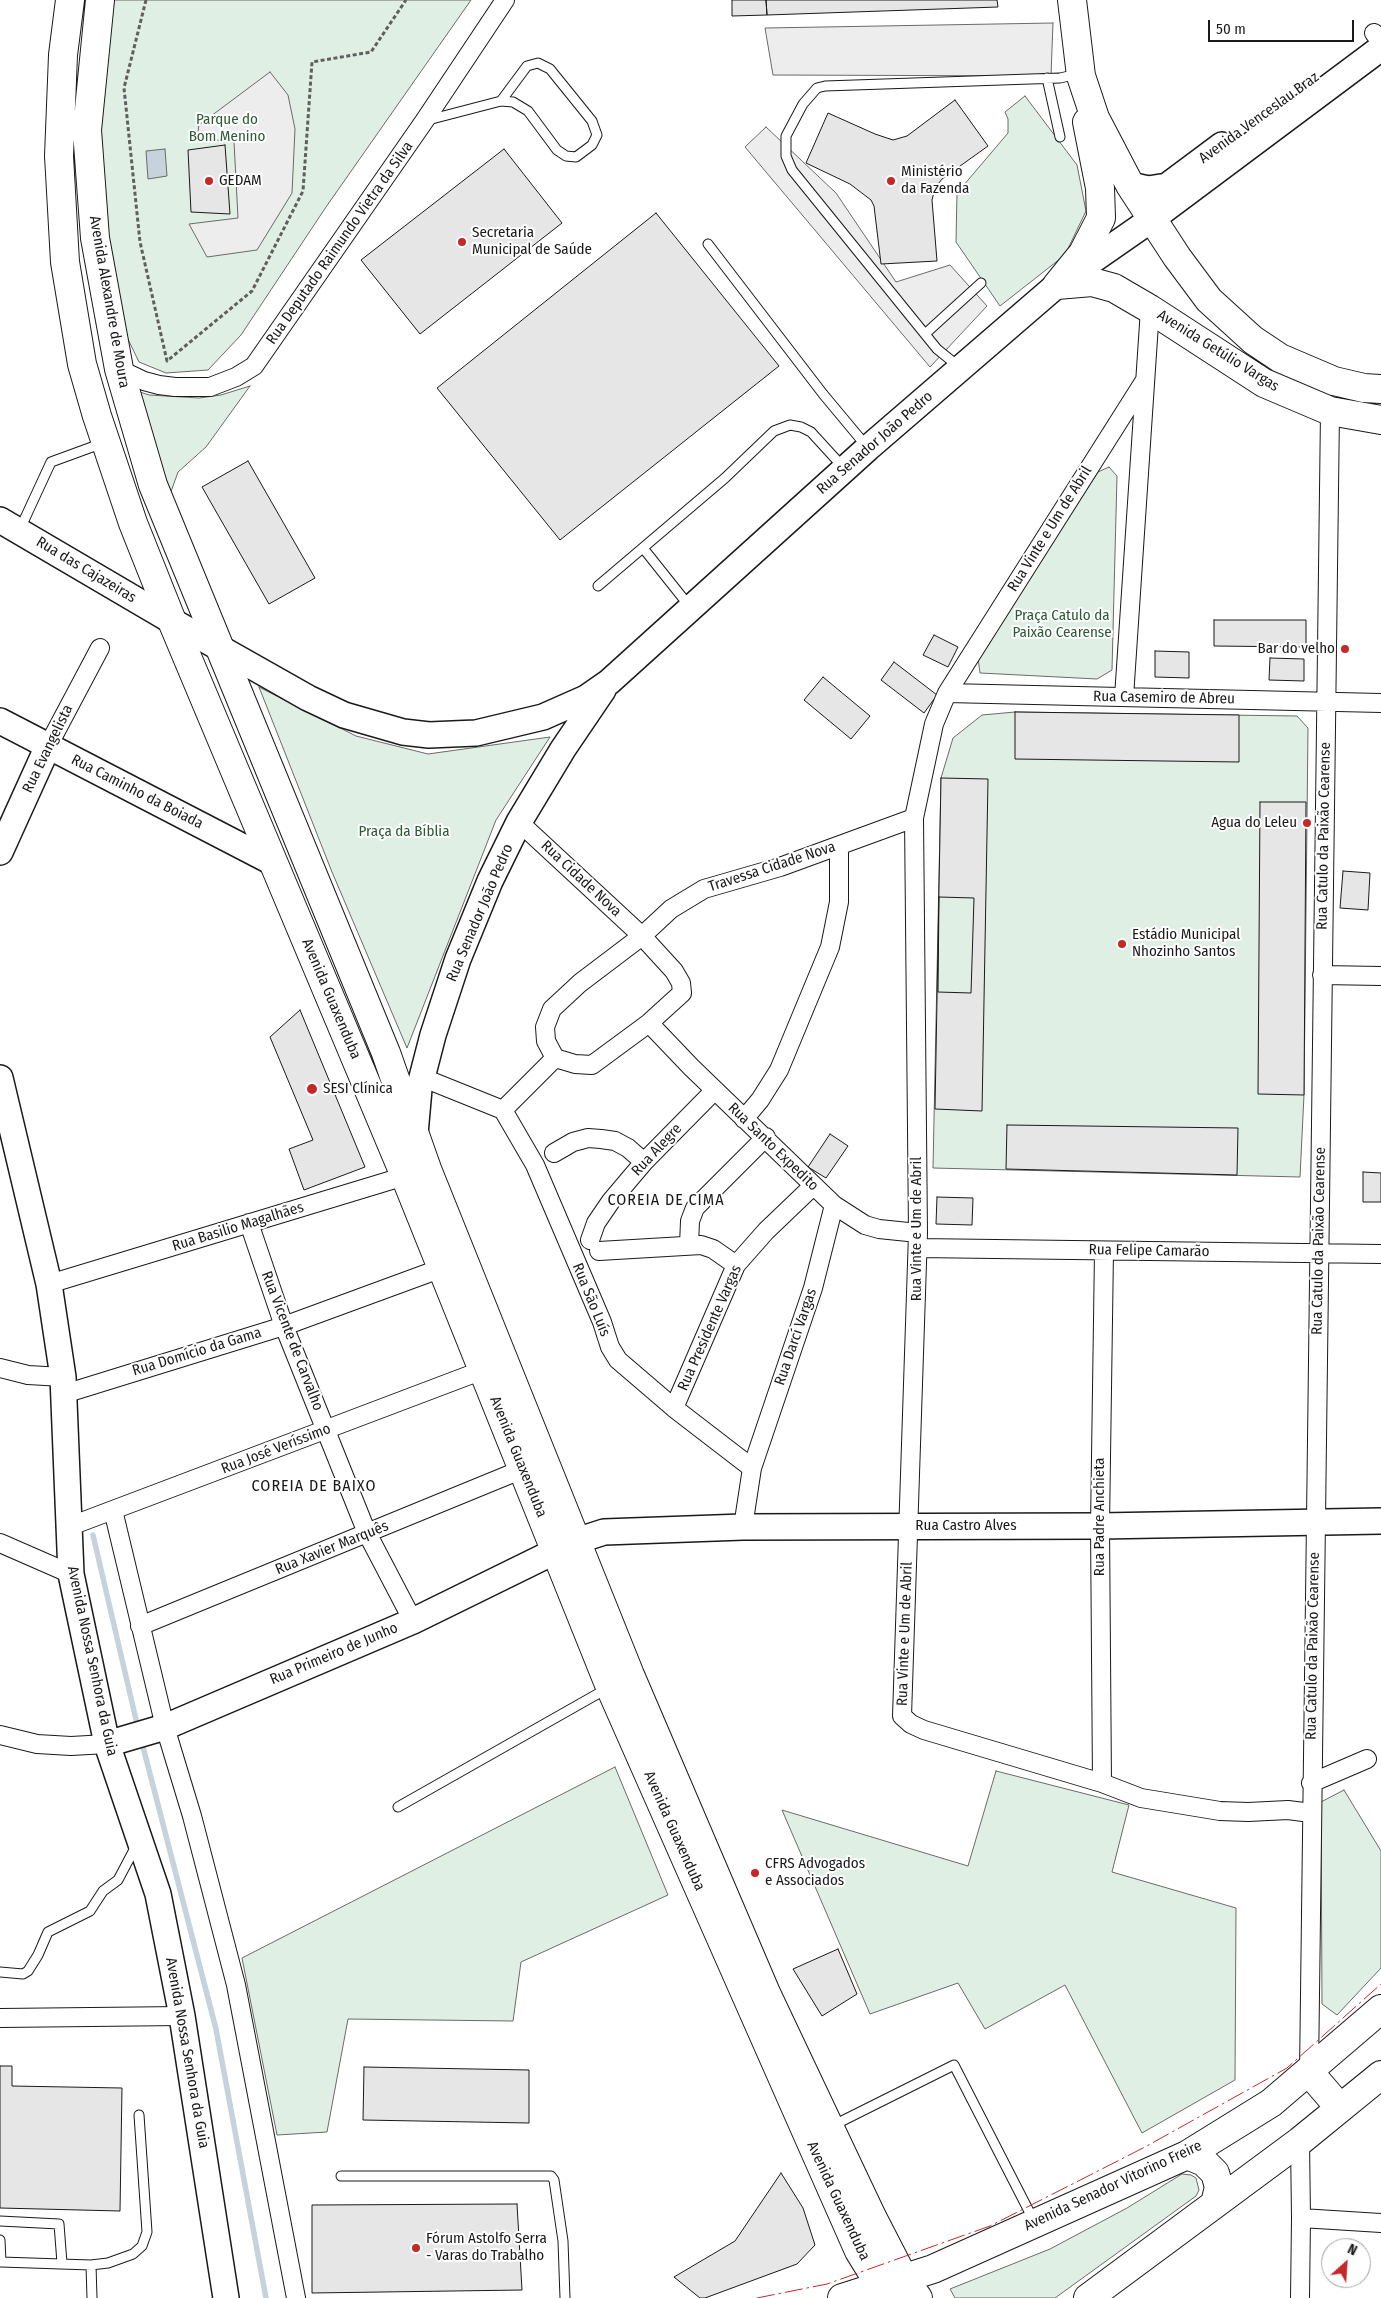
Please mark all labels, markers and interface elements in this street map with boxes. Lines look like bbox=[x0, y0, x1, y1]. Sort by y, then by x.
scale bar bbox=[1211, 10, 1357, 42]
text: 50 m bbox=[1216, 20, 1246, 38]
street label: Avenida Venceslau Braz bbox=[1196, 68, 1322, 168]
park label: Parque do Bom Menino bbox=[189, 111, 265, 146]
street label: Rua Deputado Raimundo Vietra da Silva bbox=[263, 138, 417, 348]
place label: Ministério da Fazenda bbox=[901, 163, 969, 198]
place label: GEDAM bbox=[219, 172, 262, 190]
marker: GEDAM bbox=[203, 175, 215, 187]
marker: Ministério da Fazenda bbox=[885, 175, 897, 187]
street label: Avenida Alexandre de Moura bbox=[85, 215, 133, 389]
place label: Secretaria Municipal de Saúde bbox=[472, 224, 592, 259]
marker: Secretaria Municipal de Saúde bbox=[456, 236, 468, 248]
street label: Avenida Getúlio Vargas bbox=[1154, 306, 1282, 396]
street label: Rua Senador João Pedro bbox=[813, 388, 937, 498]
street label: Rua Vinte e Um de Abril bbox=[1004, 463, 1096, 595]
street label: Rua das Cajazeiras bbox=[33, 533, 139, 607]
park label: Praça Catulo da Paixão Cearense bbox=[1012, 607, 1112, 642]
place label: Bar do velho bbox=[1257, 640, 1335, 658]
marker: Bar do velho bbox=[1339, 643, 1351, 655]
street label: Rua Casemiro de Abreu bbox=[1093, 688, 1235, 708]
street label: Rua Evangelista bbox=[19, 702, 77, 796]
street label: Rua Catulo da Paixão Cearense bbox=[1313, 742, 1335, 930]
street label: Rua Caminho da Boiada bbox=[68, 751, 206, 833]
place label: Agua do Leleu bbox=[1211, 814, 1297, 832]
marker: Agua do Leleu bbox=[1301, 817, 1313, 829]
park label: Praça da Bíblia bbox=[359, 823, 449, 841]
street label: Rua Cidade Nova bbox=[537, 837, 625, 921]
street label: Travessa Cidade Nova bbox=[706, 838, 838, 896]
street label: Rua Senador João Pedro bbox=[443, 841, 517, 985]
place label: Estádio Municipal Nhozinho Santos bbox=[1132, 926, 1240, 961]
street label: Avenida Guaxenduba bbox=[297, 936, 365, 1062]
marker: Estádio Municipal Nhozinho Santos bbox=[1116, 938, 1128, 950]
place label: SESI Clínica bbox=[323, 1080, 393, 1098]
marker: SESI Clínica bbox=[305, 1082, 319, 1096]
street label: Rua Santo Expedito bbox=[724, 1099, 822, 1195]
street label: Rua Alegre bbox=[628, 1120, 686, 1180]
street label: Rua Catulo da Paixão Cearense bbox=[1308, 1147, 1330, 1335]
street label: Rua Vinte e Um de Abril bbox=[908, 1157, 926, 1301]
district label: COREIA DE CIMA bbox=[606, 1191, 726, 1211]
street label: Rua Basilio Magalhães bbox=[170, 1198, 306, 1256]
street label: Rua Felipe Camarão bbox=[1088, 1241, 1210, 1261]
street label: Rua São Luís bbox=[568, 1261, 614, 1339]
street label: Rua Presidente Vargas bbox=[674, 1262, 746, 1394]
street label: Rua Vicente de Carvalho bbox=[257, 1269, 327, 1413]
street label: Rua Darcí Vargas bbox=[771, 1286, 821, 1388]
street label: Rua Domício da Gama bbox=[130, 1324, 264, 1380]
street label: Avenida Guaxenduba bbox=[485, 1394, 551, 1520]
street label: Rua José Veríssimo bbox=[219, 1420, 333, 1478]
street label: Rua Padre Anchieta bbox=[1091, 1458, 1109, 1576]
district label: COREIA DE BAIXO bbox=[250, 1477, 378, 1497]
street label: Rua Xavier Marquês bbox=[273, 1517, 391, 1579]
street label: Rua Castro Alves bbox=[915, 1517, 1017, 1535]
street label: Rua Catulo da Paixão Cearense bbox=[1302, 1552, 1324, 1740]
street label: Rua Vinte e Um de Abril bbox=[893, 1561, 917, 1707]
street label: Avenida Nossa Senhora da Guia bbox=[63, 1564, 121, 1758]
street label: Rua Primeiro de Junho bbox=[267, 1619, 401, 1689]
street label: Avenida Guaxenduba bbox=[640, 1768, 708, 1894]
place label: CFRS Advogados e Associados bbox=[765, 1855, 865, 1890]
marker: CFRS Advogados e Associados bbox=[749, 1867, 761, 1879]
street label: Avenida Nossa Senhora da Guia bbox=[161, 1956, 213, 2150]
street label: Avenida Senador Vitorino Freire bbox=[1021, 2137, 1205, 2235]
street label: Avenida Guaxenduba bbox=[803, 2139, 873, 2263]
place label: Fórum Astolfo Serra - Varas do Trabalho bbox=[426, 2230, 547, 2265]
north arrow bbox=[1321, 2238, 1371, 2288]
text: N bbox=[1345, 2240, 1360, 2259]
marker: Fórum Astolfo Serra - Varas do Trabalho bbox=[410, 2242, 422, 2254]

